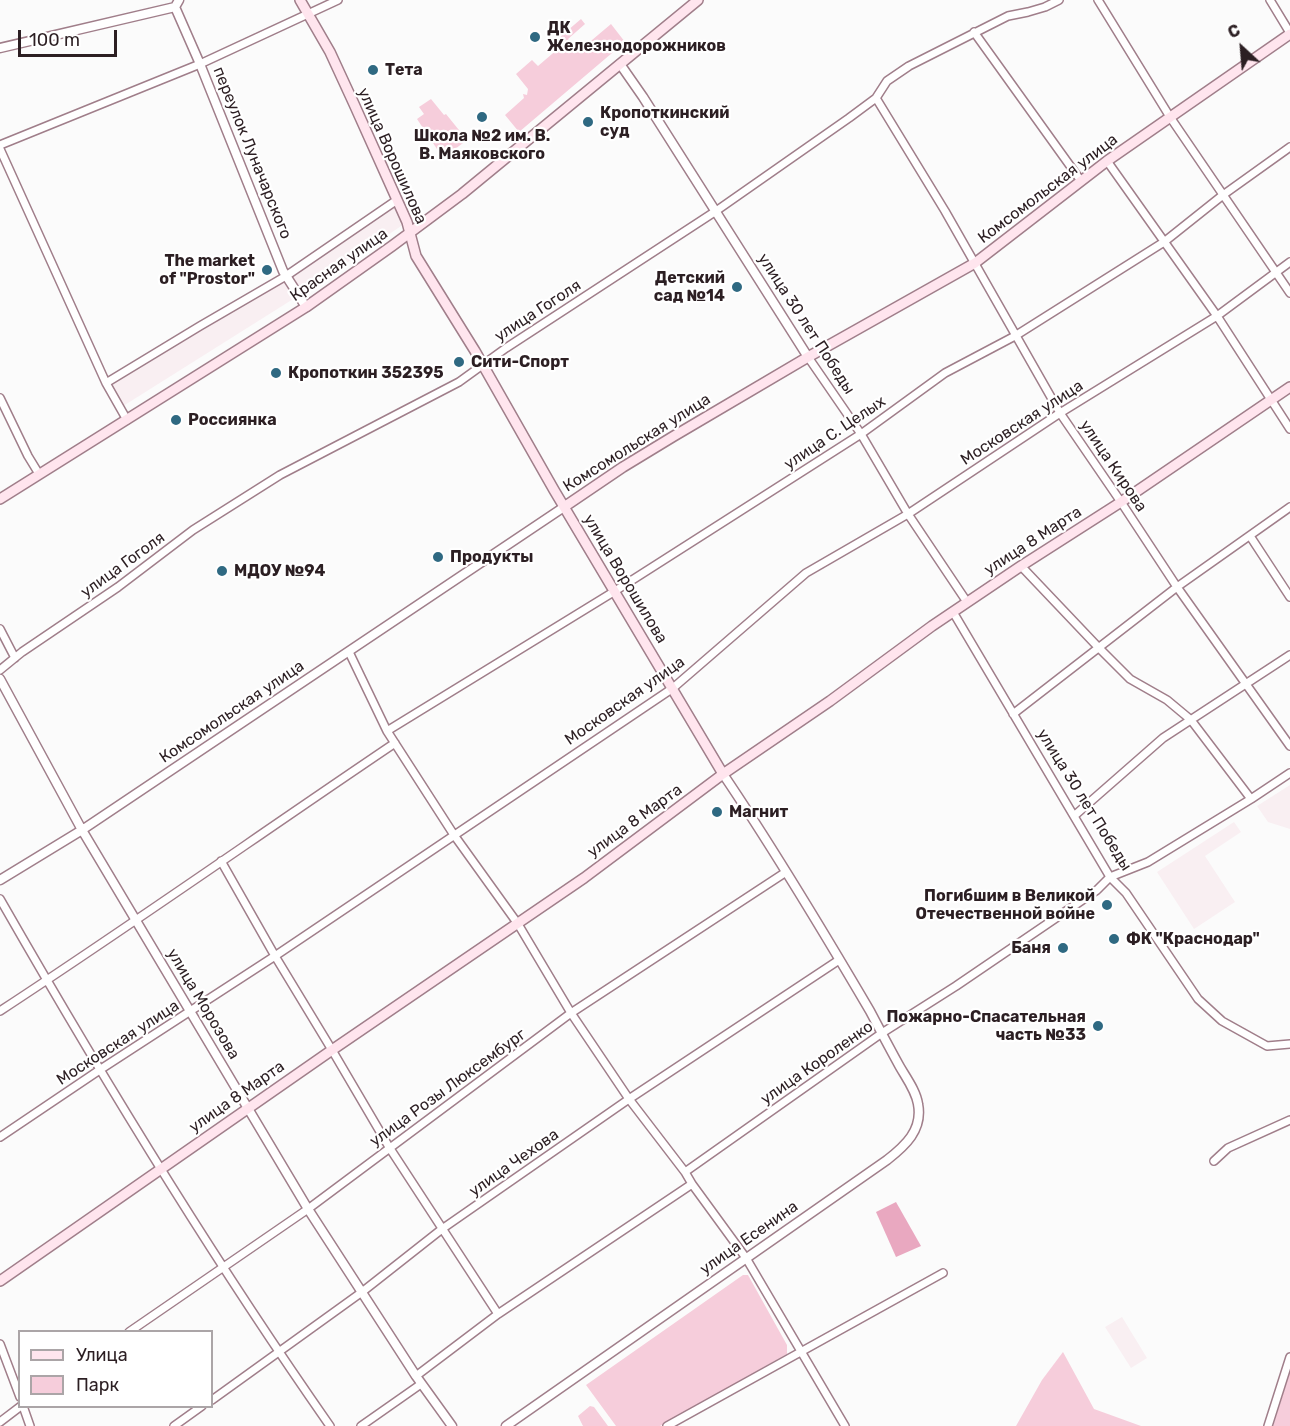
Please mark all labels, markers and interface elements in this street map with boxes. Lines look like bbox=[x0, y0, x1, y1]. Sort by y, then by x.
scale bar bbox=[21, 18, 120, 56]
place label: ДК Железнодорожников bbox=[547, 18, 726, 56]
north arrow bbox=[1212, 18, 1272, 78]
text: С bbox=[1225, 20, 1243, 42]
text: 100 m bbox=[29, 29, 80, 51]
marker: ДК Железнодорожников bbox=[528, 30, 542, 44]
place label: Тета bbox=[385, 60, 423, 80]
marker: Тета bbox=[366, 63, 380, 77]
street label: переулок Луначарского bbox=[209, 64, 295, 242]
street label: улица Ворошилова bbox=[353, 85, 431, 227]
place label: Кропоткинский суд bbox=[600, 103, 729, 141]
marker: Школа №2 им. В. В. Маяковского bbox=[475, 110, 489, 124]
marker: Кропоткинский суд bbox=[581, 115, 595, 129]
place label: Школа №2 им. В. В. Маяковского bbox=[414, 126, 550, 164]
street label: Комсомольская улица bbox=[974, 130, 1122, 248]
street label: Красная улица bbox=[287, 224, 391, 306]
street label: улица 30 лет Победы bbox=[753, 250, 859, 398]
place label: The market of "Prostor" bbox=[159, 251, 255, 289]
marker: The market of "Prostor" bbox=[260, 263, 274, 277]
place label: Детский сад №14 bbox=[654, 268, 725, 306]
street label: улица Гоголя bbox=[491, 276, 585, 346]
marker: Детский сад №14 bbox=[730, 280, 744, 294]
place label: Сити-Спорт bbox=[471, 352, 569, 372]
marker: Сити-Спорт bbox=[452, 355, 466, 369]
place label: Кропоткин 352395 bbox=[288, 363, 444, 383]
marker: Кропоткин 352395 bbox=[269, 366, 283, 380]
street label: Московская улица bbox=[957, 376, 1087, 470]
street label: Комсомольская улица bbox=[560, 390, 714, 496]
street label: улица С. Целых bbox=[781, 392, 889, 474]
place label: Россиянка bbox=[188, 410, 277, 430]
marker: Россиянка bbox=[169, 413, 183, 427]
street label: улица Кирова bbox=[1075, 417, 1151, 515]
street label: улица 8 Марта bbox=[981, 502, 1085, 580]
street label: улица Ворошилова bbox=[579, 511, 671, 647]
street label: улица Гоголя bbox=[77, 528, 169, 602]
place label: Продукты bbox=[450, 547, 533, 567]
marker: Продукты bbox=[431, 550, 445, 564]
place label: МДОУ №94 bbox=[234, 561, 325, 581]
marker: МДОУ №94 bbox=[215, 564, 229, 578]
street label: Московская улица bbox=[561, 652, 689, 750]
street label: Комсомольская улица bbox=[156, 657, 308, 767]
street label: улица 30 лет Победы bbox=[1032, 725, 1136, 875]
street label: улица 8 Марта bbox=[584, 780, 686, 862]
place label: Магнит bbox=[729, 802, 788, 822]
marker: Магнит bbox=[710, 805, 724, 819]
place label: Погибшим в Великой Отечественной войне bbox=[916, 886, 1095, 924]
marker: Погибшим в Великой Отечественной войне bbox=[1100, 898, 1114, 912]
place label: ФК "Краснодар" bbox=[1126, 929, 1260, 949]
marker: ФК "Краснодар" bbox=[1107, 932, 1121, 946]
place label: Баня bbox=[1011, 938, 1051, 958]
marker: Баня bbox=[1056, 941, 1070, 955]
street label: улица Морозова bbox=[162, 945, 244, 1063]
street label: Московская улица bbox=[53, 996, 183, 1090]
place label: Пожарно-Спасательная часть №33 bbox=[886, 1007, 1086, 1045]
street label: улица Короленко bbox=[757, 1017, 877, 1109]
marker: Пожарно-Спасательная часть №33 bbox=[1091, 1019, 1105, 1033]
street label: улица Розы Люксембург bbox=[366, 1025, 530, 1151]
street label: улица 8 Марта bbox=[186, 1057, 288, 1137]
street label: улица Чехова bbox=[465, 1125, 563, 1201]
street label: улица Есенина bbox=[696, 1197, 802, 1279]
legend bbox=[18, 1330, 213, 1408]
text: Улица bbox=[76, 1344, 128, 1366]
text: Парк bbox=[76, 1374, 119, 1396]

